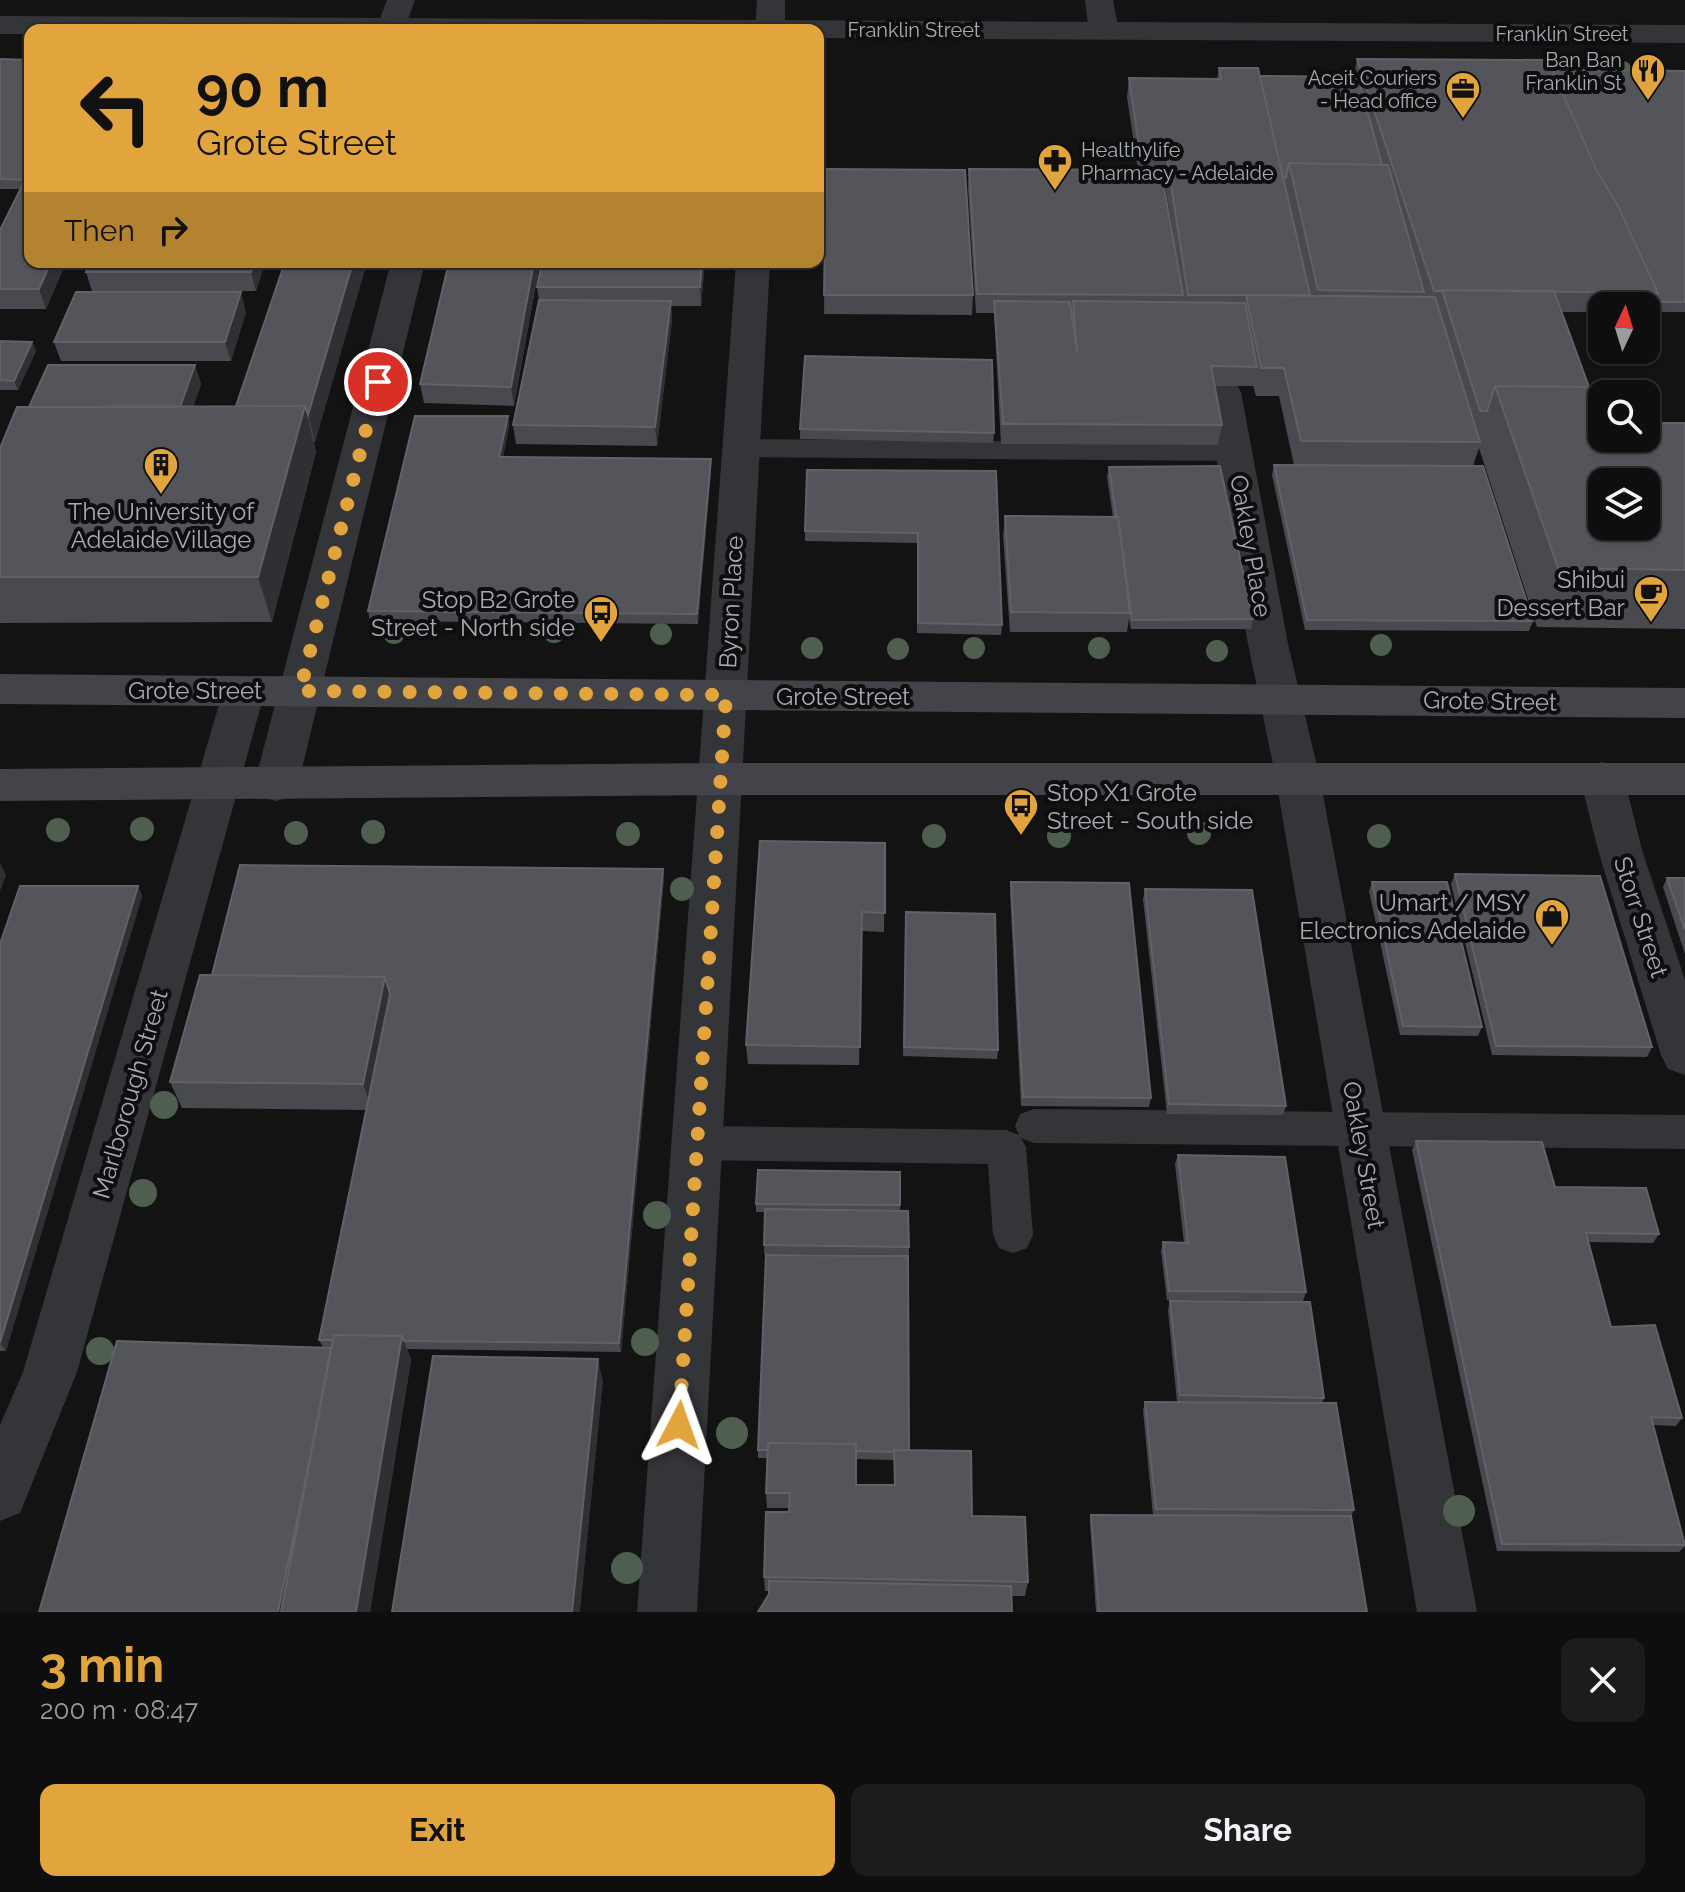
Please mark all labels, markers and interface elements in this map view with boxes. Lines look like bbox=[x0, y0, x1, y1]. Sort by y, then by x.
street label: Franklin Street bbox=[847, 18, 981, 42]
street label: Franklin Street bbox=[1495, 22, 1629, 46]
place label: Ban Ban Franklin St bbox=[1526, 48, 1622, 95]
restaurant icon: Ban Ban Franklin St bbox=[1629, 52, 1667, 102]
text: 90 m bbox=[196, 54, 329, 120]
icon: left bbox=[64, 56, 168, 160]
place label: Aceit Couriers - Head office bbox=[1308, 66, 1437, 113]
office icon: Aceit Couriers - Head office bbox=[1444, 70, 1482, 120]
text: Grote Street bbox=[196, 121, 397, 163]
place label: Healthylife Pharmacy - Adelaide bbox=[1081, 138, 1274, 185]
pharmacy icon: Healthylife Pharmacy - Adelaide bbox=[1036, 142, 1074, 192]
icon: right bbox=[151, 208, 195, 252]
text: Then bbox=[64, 213, 135, 248]
north arrow bbox=[1588, 292, 1660, 364]
map controls bbox=[1588, 292, 1660, 540]
pin bbox=[344, 348, 412, 416]
icon: arrive bbox=[356, 360, 400, 404]
button: search bbox=[1588, 380, 1660, 452]
building icon: The University of Adelaide Village bbox=[142, 446, 180, 496]
button: layers bbox=[1588, 468, 1660, 540]
street label: Oakley Place bbox=[1224, 472, 1278, 620]
place label: The University of Adelaide Village bbox=[68, 497, 255, 554]
street label: Byron Place bbox=[713, 535, 749, 669]
place label: Shibui Dessert Bar bbox=[1496, 565, 1626, 622]
cafe icon: Shibui Dessert Bar bbox=[1632, 574, 1670, 624]
place label: Stop B2 Grote Street - North side bbox=[371, 585, 575, 642]
bus stop icon: Stop B2 Grote Street - North side bbox=[582, 594, 620, 644]
street label: Grote Street bbox=[128, 676, 262, 705]
street label: Grote Street bbox=[776, 682, 910, 711]
street label: Grote Street bbox=[1423, 685, 1557, 717]
place label: Stop X1 Grote Street - South side bbox=[1047, 778, 1253, 835]
bus stop icon: Stop X1 Grote Street - South side bbox=[1002, 787, 1040, 837]
street label: Storr Street bbox=[1608, 853, 1674, 981]
place label: Umart / MSY Electronics Adelaide bbox=[1299, 888, 1526, 945]
shop icon: Umart / MSY Electronics Adelaide bbox=[1533, 897, 1571, 947]
street label: Marlborough Street bbox=[86, 986, 174, 1202]
street label: Oakley Street bbox=[1337, 1079, 1391, 1231]
position arrow bbox=[637, 1383, 721, 1467]
text: 3 min bbox=[40, 1637, 164, 1693]
button: close bbox=[1561, 1638, 1645, 1722]
text: 200 m · 08:47 bbox=[40, 1695, 198, 1725]
button: Exit bbox=[40, 1784, 835, 1876]
button: Share bbox=[851, 1784, 1645, 1876]

